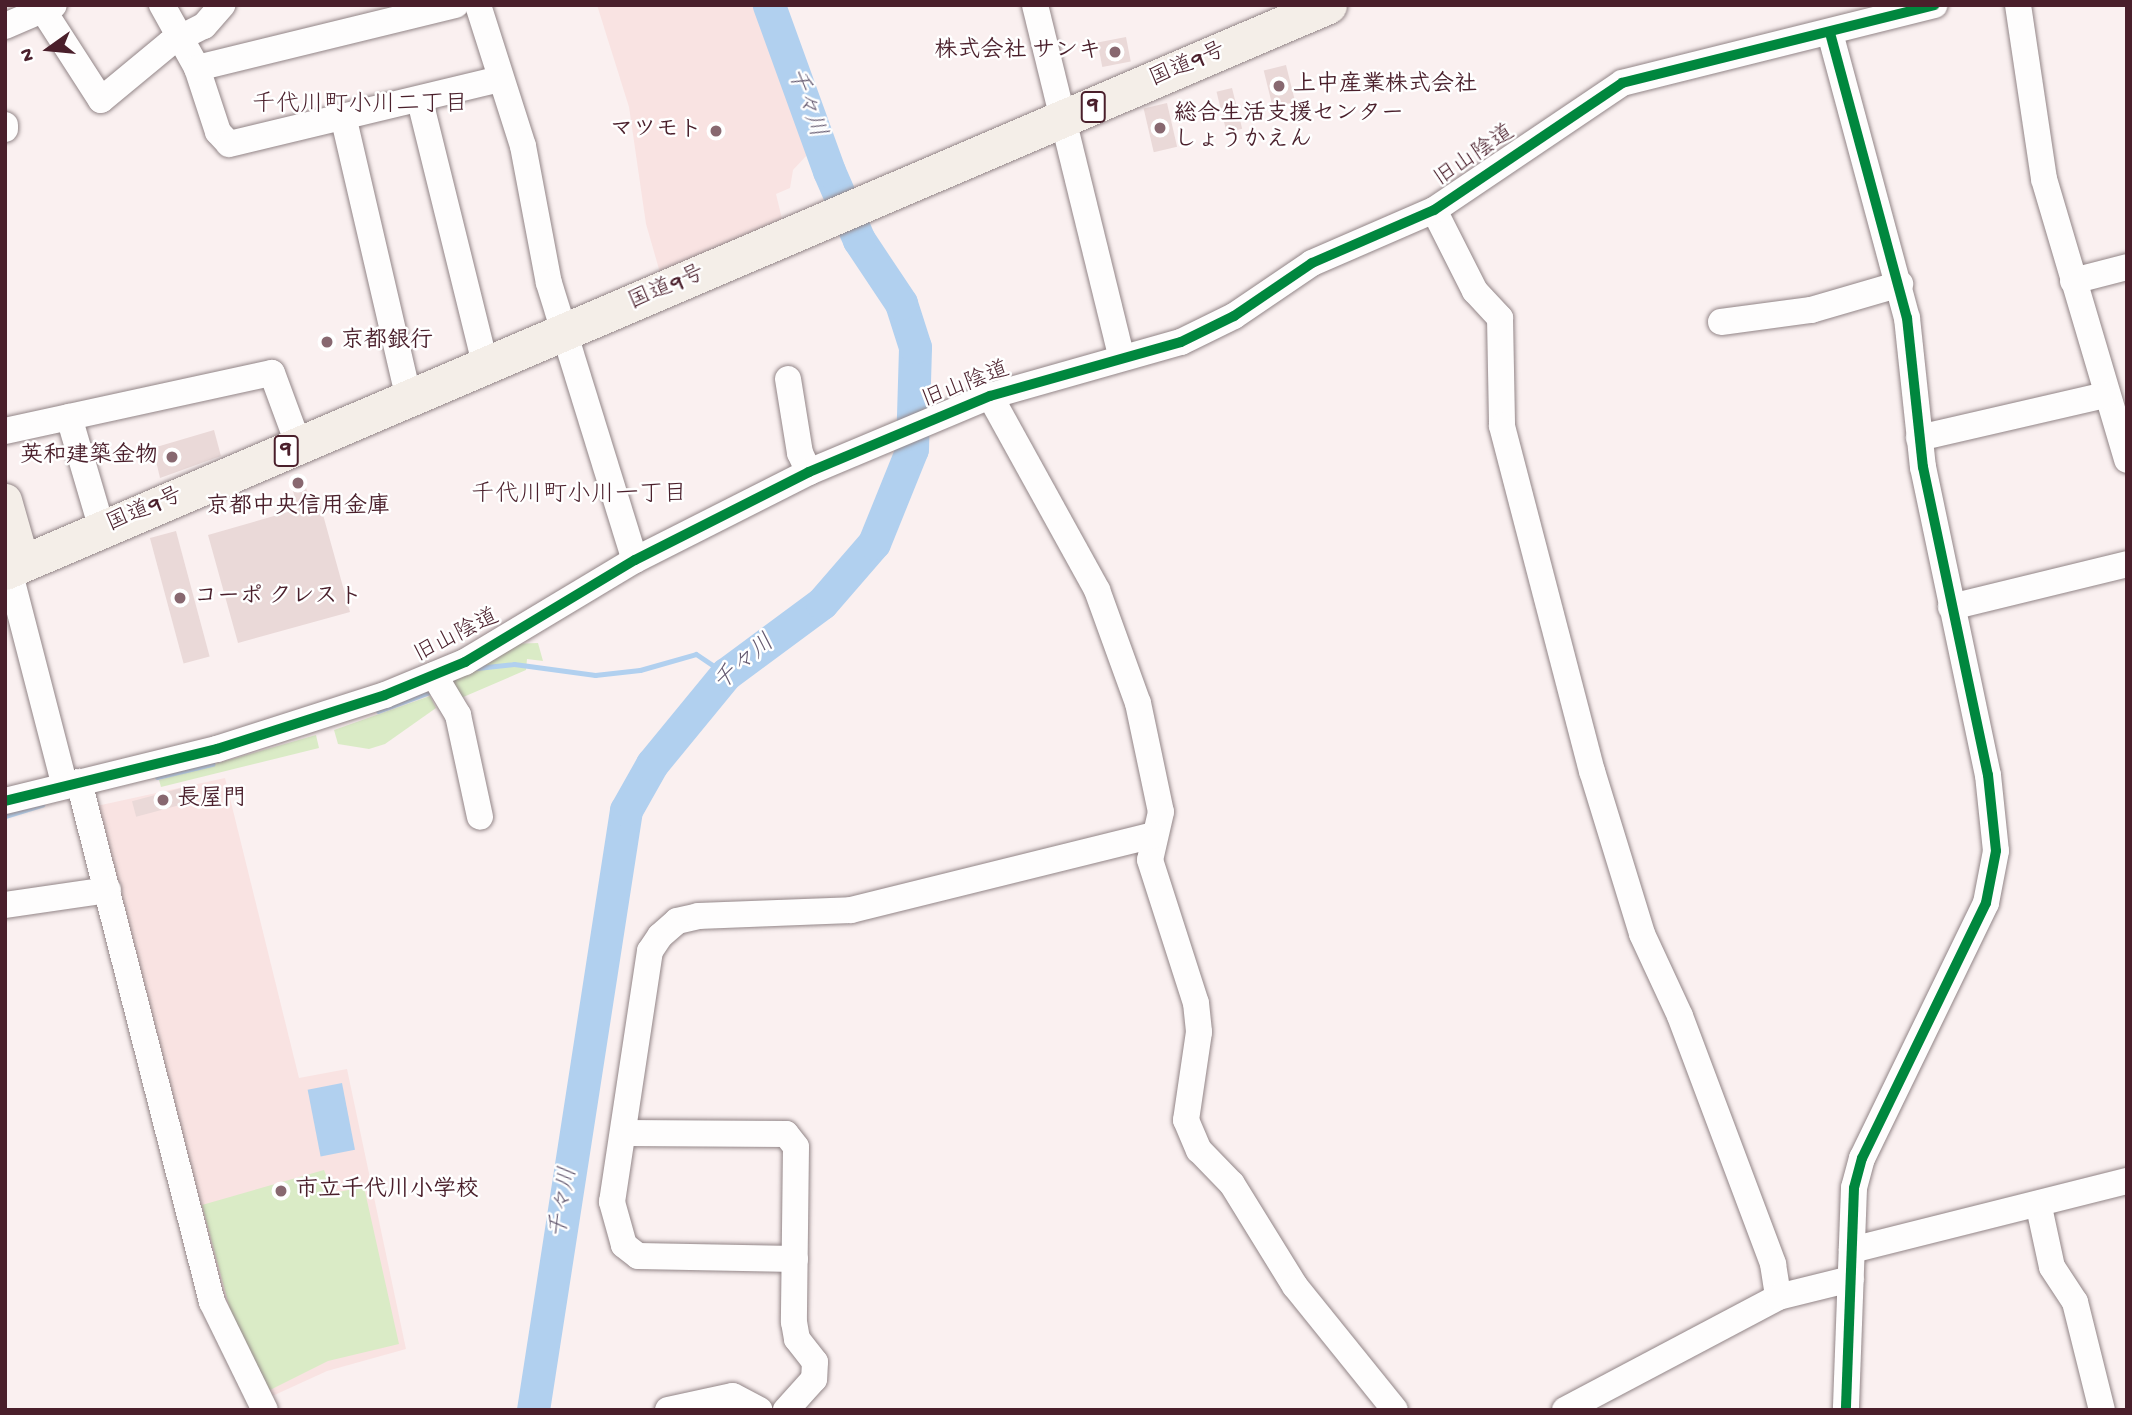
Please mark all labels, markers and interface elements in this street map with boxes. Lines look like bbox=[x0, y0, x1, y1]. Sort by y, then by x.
north arrow bbox=[14, 14, 84, 84]
place label: 株式会社 サンキ bbox=[935, 38, 1101, 66]
street label: 国道9号 bbox=[1146, 38, 1230, 94]
marker: 株式会社 サンキ bbox=[1107, 44, 1123, 60]
text: N bbox=[16, 46, 41, 64]
water label: 千々川 bbox=[779, 64, 831, 142]
place label: 上中産業株式会社 bbox=[1293, 72, 1477, 100]
marker: 上中産業株式会社 bbox=[1271, 78, 1287, 94]
road number: 9 bbox=[1079, 90, 1107, 124]
district label: 千代川町小川二丁目 bbox=[252, 92, 468, 120]
place label: 総合生活支援センター しょうかえん bbox=[1174, 101, 1404, 155]
place label: マツモト bbox=[610, 117, 702, 145]
marker: 総合生活支援センター しょうかえん bbox=[1152, 120, 1168, 136]
street label: 旧山陰道 bbox=[1429, 120, 1521, 194]
marker: マツモト bbox=[708, 123, 724, 139]
street label: 国道9号 bbox=[625, 261, 709, 317]
place label: 京都銀行 bbox=[341, 328, 433, 356]
marker: 京都銀行 bbox=[319, 334, 335, 350]
street label: 旧山陰道 bbox=[918, 357, 1014, 415]
road number: 9 bbox=[272, 434, 300, 468]
place label: 英和建築金物 bbox=[20, 443, 158, 471]
marker: 英和建築金物 bbox=[164, 449, 180, 465]
marker: 京都中央信用金庫 bbox=[290, 475, 306, 491]
district label: 千代川町小川一丁目 bbox=[471, 482, 687, 510]
street label: 国道9号 bbox=[103, 483, 187, 539]
place label: 京都中央信用金庫 bbox=[206, 494, 390, 522]
place label: コーポ クレスト bbox=[194, 584, 360, 612]
marker: コーポ クレスト bbox=[172, 590, 188, 606]
street label: 旧山陰道 bbox=[410, 604, 504, 670]
water label: 千々川 bbox=[708, 630, 782, 698]
place label: 長屋門 bbox=[177, 786, 246, 814]
marker: 長屋門 bbox=[155, 792, 171, 808]
water label: 千々川 bbox=[545, 1165, 585, 1241]
place label: 市立千代川小学校 bbox=[295, 1177, 479, 1205]
marker: 市立千代川小学校 bbox=[273, 1183, 289, 1199]

